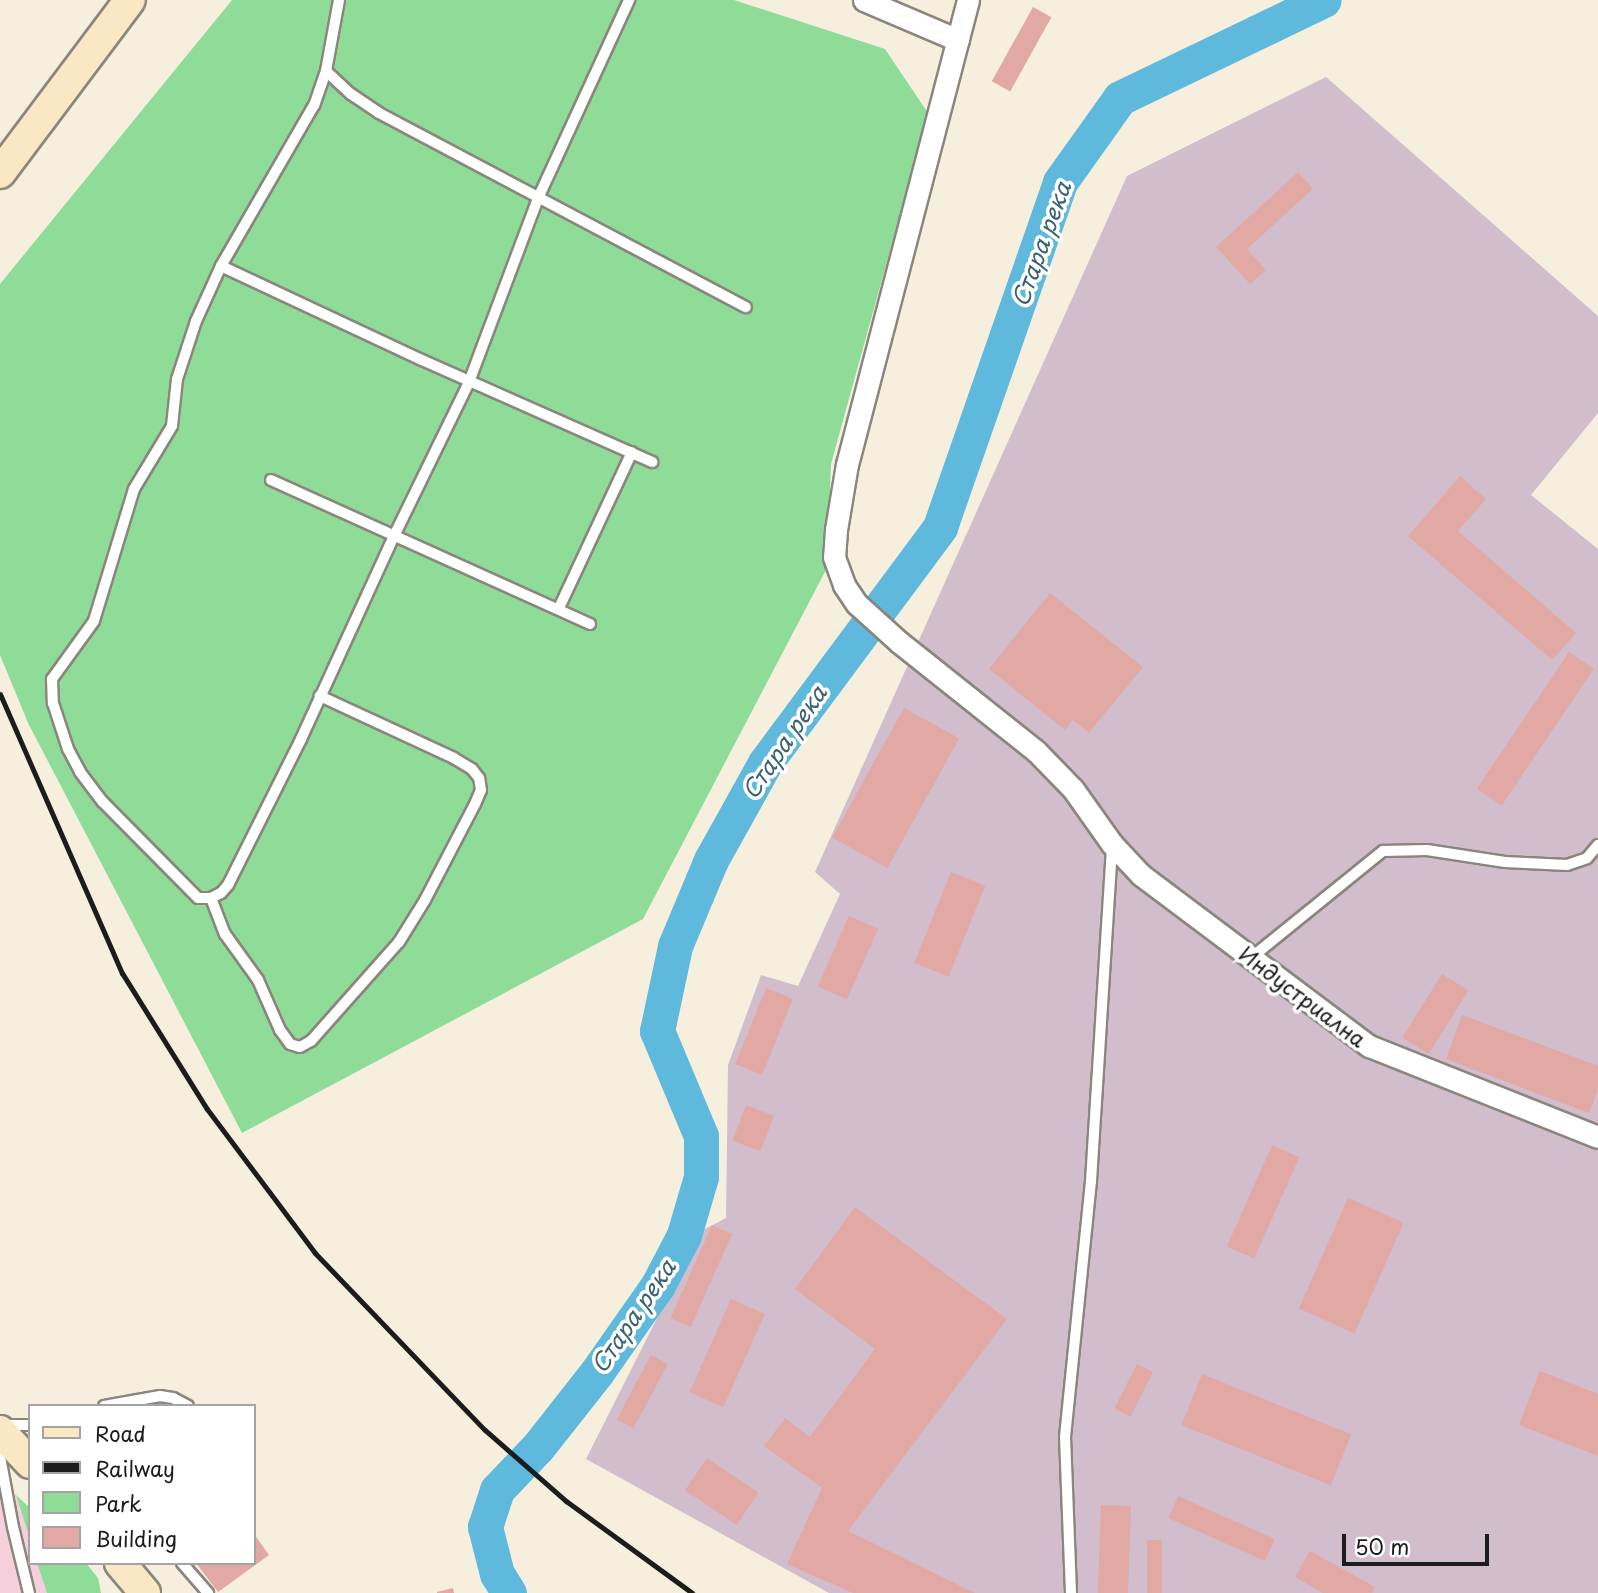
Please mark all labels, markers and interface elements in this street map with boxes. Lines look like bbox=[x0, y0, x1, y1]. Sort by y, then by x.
water label: Стара река bbox=[1006, 178, 1076, 310]
water label: Стара река bbox=[736, 680, 832, 804]
street label: Индустриална bbox=[1235, 940, 1371, 1052]
water label: Стара река bbox=[585, 1254, 681, 1378]
legend bbox=[28, 1404, 256, 1565]
text: Road bbox=[95, 1417, 146, 1449]
text: Railway bbox=[95, 1452, 175, 1484]
text: Park bbox=[95, 1487, 142, 1519]
scale bar bbox=[1346, 1520, 1493, 1564]
text: Building bbox=[95, 1522, 177, 1554]
text: 50 m bbox=[1355, 1530, 1409, 1562]

